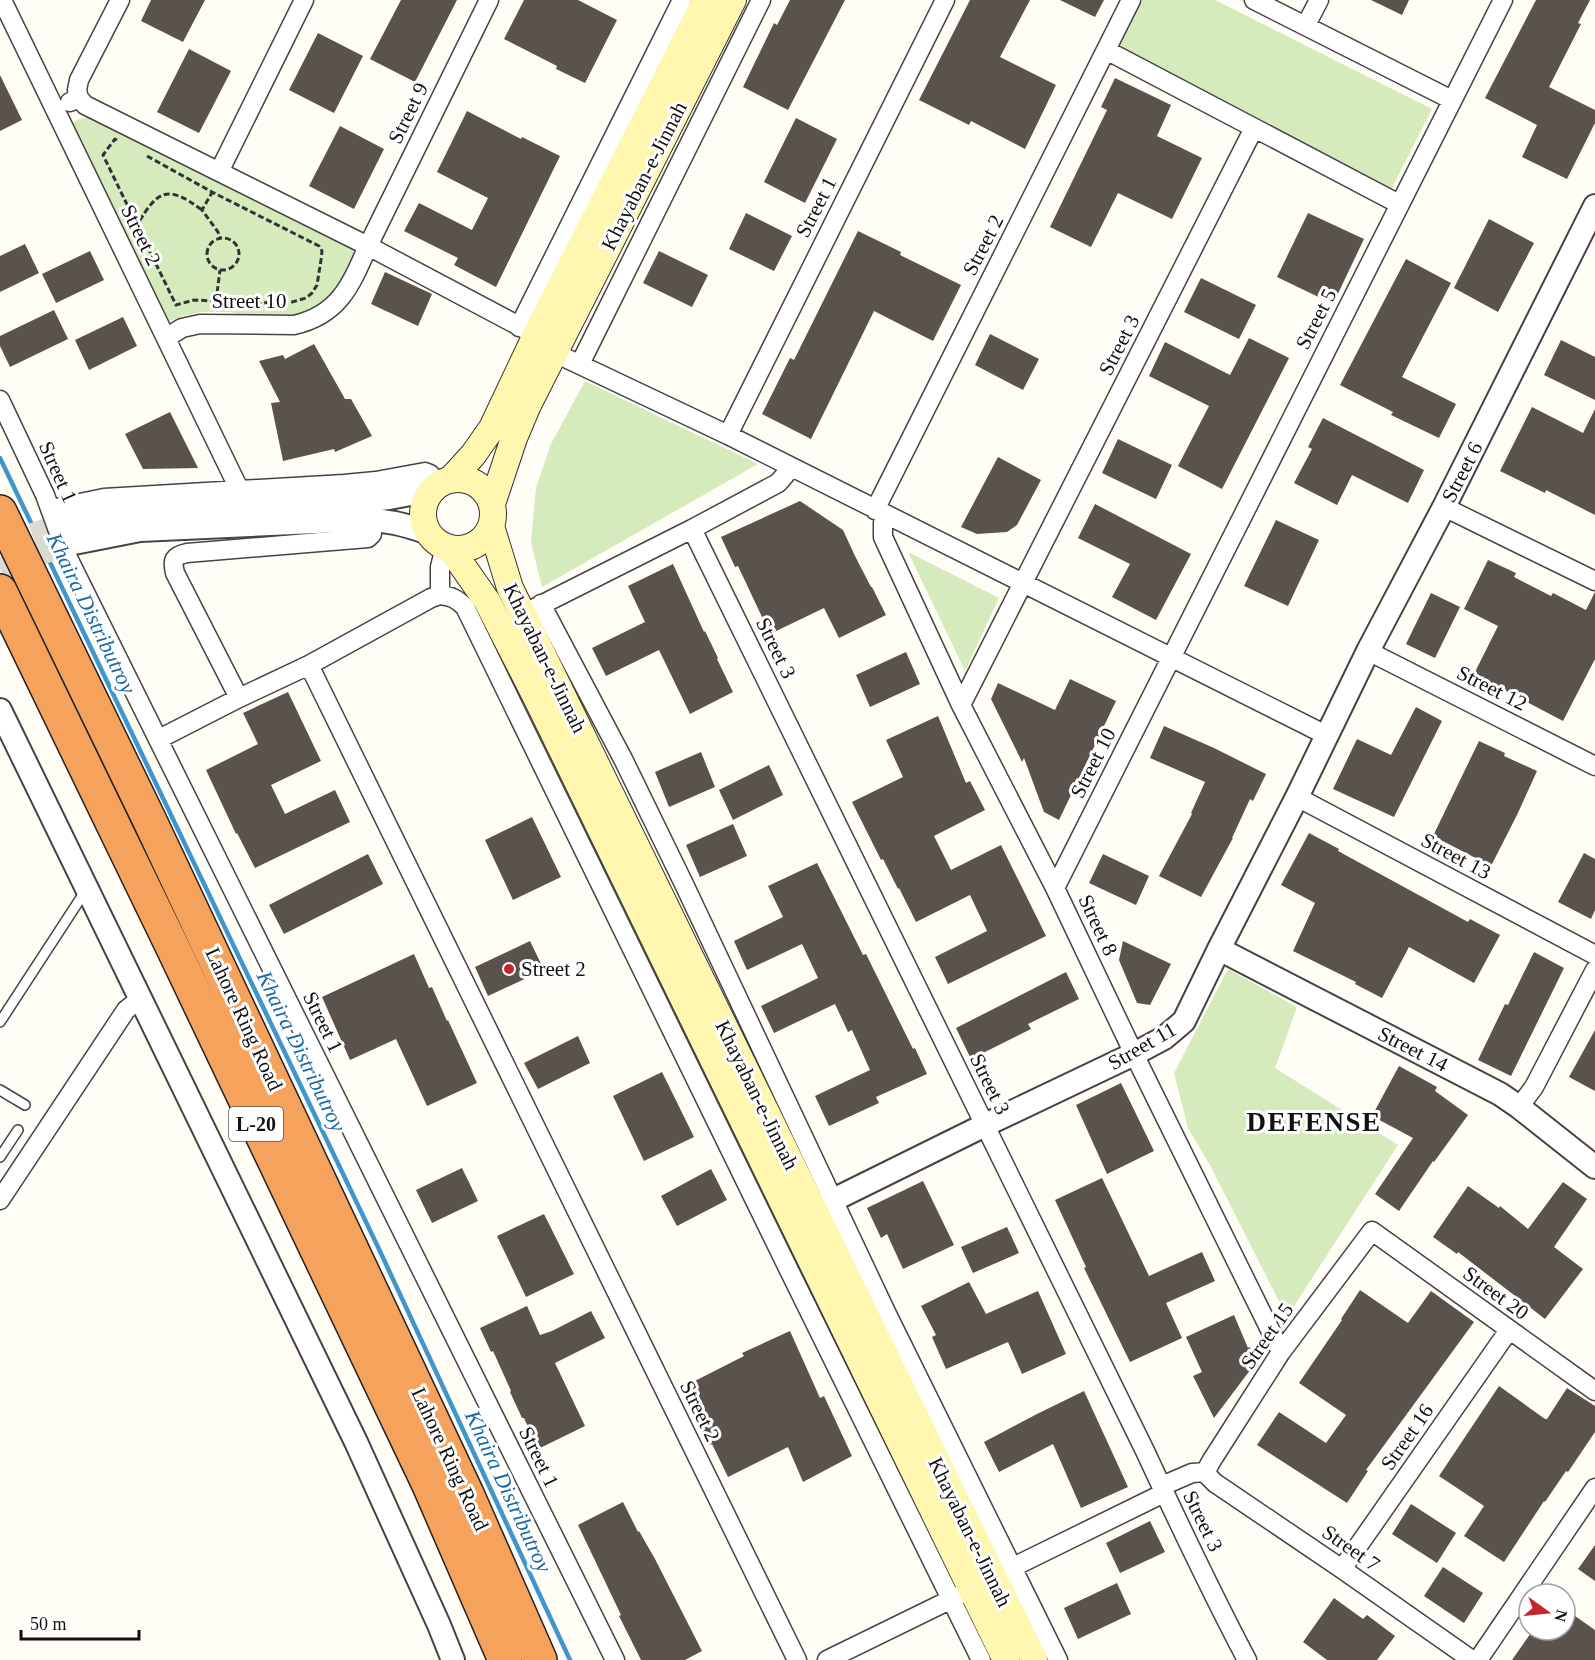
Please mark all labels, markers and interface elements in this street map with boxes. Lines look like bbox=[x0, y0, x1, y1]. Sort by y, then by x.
street label: Street 9 bbox=[383, 79, 433, 147]
street label: Khayaban-e-Jinnah bbox=[596, 97, 692, 254]
street label: Street 1 bbox=[791, 173, 841, 241]
street label: Street 2 bbox=[116, 201, 166, 269]
street label: Street 2 bbox=[958, 211, 1008, 279]
street label: Street 5 bbox=[1291, 285, 1341, 353]
street label: Street 10 bbox=[211, 289, 287, 313]
street label: Street 3 bbox=[1094, 311, 1144, 379]
street label: Street 1 bbox=[34, 438, 82, 506]
street label: Street 6 bbox=[1437, 438, 1487, 506]
water label: Khaira Distributroy bbox=[41, 528, 141, 698]
street label: Khayaban-e-Jinnah bbox=[498, 579, 592, 737]
street label: Street 3 bbox=[751, 614, 801, 682]
street label: Street 12 bbox=[1453, 660, 1531, 716]
street label: Street 10 bbox=[1065, 724, 1121, 802]
street label: Street 13 bbox=[1417, 828, 1495, 884]
street label: Street 8 bbox=[1073, 891, 1123, 959]
street label: Lahore Ring Road bbox=[200, 944, 288, 1095]
place label: Street 2 bbox=[521, 957, 586, 981]
marker: Street 2 bbox=[502, 962, 516, 976]
water label: Khaira Distributroy bbox=[251, 966, 351, 1136]
street label: Street 1 bbox=[298, 988, 348, 1056]
street label: Khayaban-e-Jinnah bbox=[710, 1016, 804, 1174]
street label: Street 11 bbox=[1104, 1017, 1180, 1075]
street label: Street 14 bbox=[1374, 1021, 1452, 1077]
street label: Street 3 bbox=[965, 1050, 1015, 1118]
road number: L-20 bbox=[229, 1107, 283, 1141]
district label: DEFENSE bbox=[1246, 1107, 1382, 1137]
street label: Street 20 bbox=[1459, 1261, 1533, 1325]
street label: Street 15 bbox=[1236, 1298, 1298, 1374]
street label: Street 2 bbox=[675, 1377, 725, 1445]
street label: Lahore Ring Road bbox=[406, 1384, 494, 1535]
street label: Street 16 bbox=[1376, 1399, 1438, 1475]
water label: Khaira Distributroy bbox=[460, 1405, 557, 1576]
street label: Street 1 bbox=[514, 1423, 564, 1491]
street label: Khayaban-e-Jinnah bbox=[923, 1453, 1017, 1611]
street label: Street 3 bbox=[1178, 1487, 1228, 1555]
street label: Street 7 bbox=[1318, 1520, 1384, 1576]
north arrow bbox=[1517, 1582, 1577, 1642]
scale bar bbox=[21, 1603, 140, 1641]
text: N bbox=[1551, 1608, 1571, 1624]
text: 50 m bbox=[30, 1614, 67, 1634]

